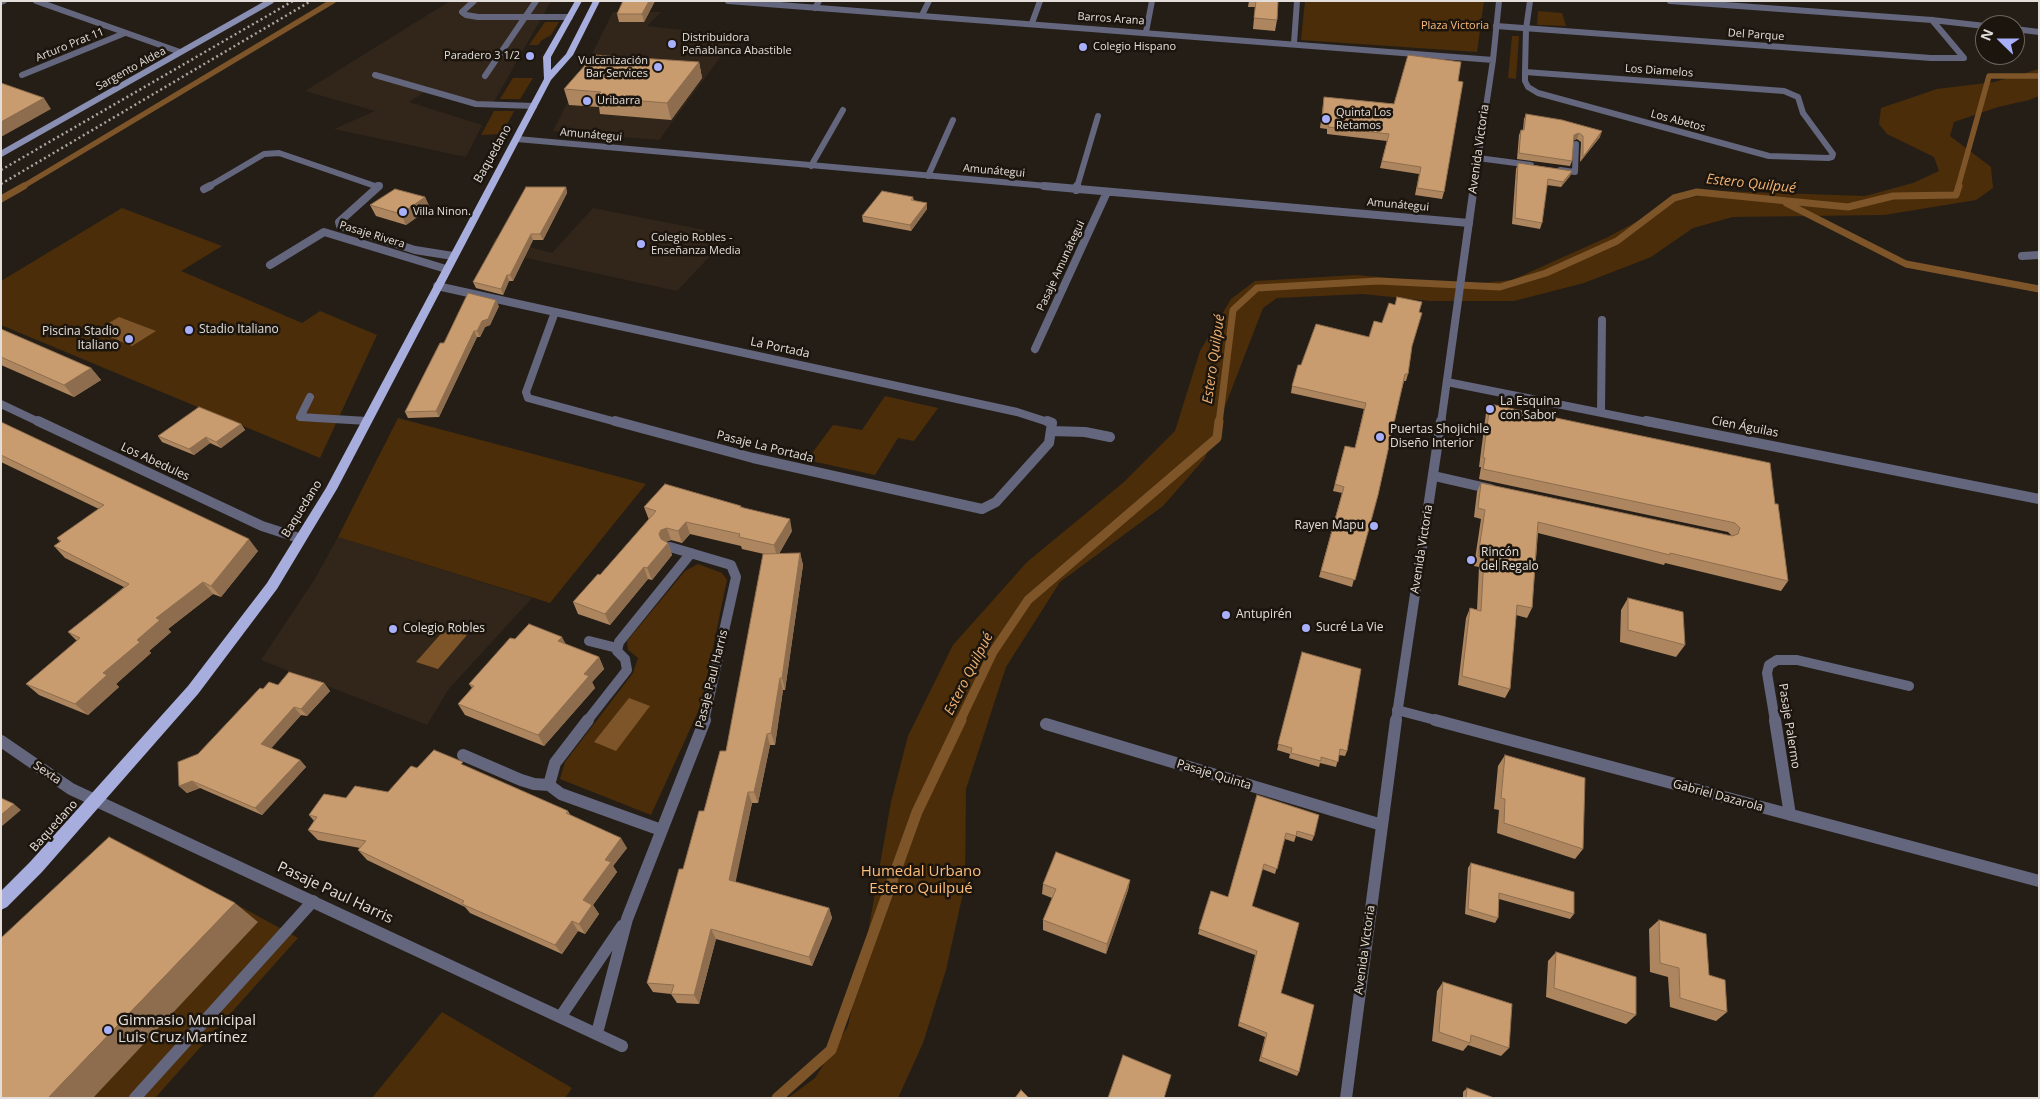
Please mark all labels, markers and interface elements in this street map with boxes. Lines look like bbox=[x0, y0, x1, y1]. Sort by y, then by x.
street label: Barros Arana bbox=[1077, 10, 1145, 28]
north arrow bbox=[1975, 15, 2025, 65]
park label: Plaza Victoria bbox=[1421, 19, 1489, 33]
street label: Arturo Prat 11 bbox=[34, 25, 106, 65]
street label: Del Parque bbox=[1727, 26, 1785, 44]
text: N bbox=[1976, 26, 1997, 43]
place label: Distribuidora Peñablanca Abastible bbox=[682, 31, 792, 57]
marker: Distribuidora Peñablanca Abastible bbox=[666, 38, 678, 50]
place label: Colegio Hispano bbox=[1093, 40, 1176, 54]
marker: Colegio Hispano bbox=[1077, 41, 1089, 53]
street label: Sargento Aldea bbox=[94, 44, 168, 94]
place label: Paradero 3 1/2 bbox=[444, 49, 520, 63]
marker: Paradero 3 1/2 bbox=[524, 50, 536, 62]
place label: Vulcanización Bar Services bbox=[578, 54, 648, 80]
marker: Vulcanización Bar Services bbox=[652, 61, 664, 73]
street label: Los Diamelos bbox=[1624, 62, 1694, 80]
place label: Uribarra bbox=[597, 94, 640, 108]
marker: Uribarra bbox=[581, 95, 593, 107]
street label: Avenida Victoria bbox=[1466, 104, 1492, 194]
place label: Quinta Los Retamos bbox=[1336, 106, 1391, 132]
street label: Los Abetos bbox=[1649, 107, 1707, 135]
marker: Quinta Los Retamos bbox=[1320, 113, 1332, 125]
street label: Baquedano bbox=[471, 122, 515, 186]
street label: Amunátegui bbox=[559, 126, 623, 144]
street label: Amunátegui bbox=[962, 162, 1026, 180]
water label: Estero Quilpué bbox=[1705, 171, 1797, 197]
street label: Amunátegui bbox=[1366, 196, 1430, 214]
place label: Villa Ninon. bbox=[413, 205, 471, 219]
marker: Villa Ninon. bbox=[397, 206, 409, 218]
street label: Pasaje Rivera bbox=[338, 219, 406, 251]
street label: Pasaje Amunátegui bbox=[1034, 219, 1088, 313]
place label: Colegio Robles - Enseñanza Media bbox=[651, 231, 741, 257]
marker: Colegio Robles - Enseñanza Media bbox=[635, 238, 647, 250]
water label: Estero Quilpué bbox=[1199, 313, 1229, 405]
place label: Stadio Italiano bbox=[199, 323, 279, 337]
marker: Stadio Italiano bbox=[183, 324, 195, 336]
place label: Piscina Stadio Italiano bbox=[42, 325, 119, 353]
marker: Piscina Stadio Italiano bbox=[123, 333, 135, 345]
street label: La Portada bbox=[749, 335, 811, 361]
place label: La Esquina con Sabor bbox=[1500, 395, 1560, 423]
marker: La Esquina con Sabor bbox=[1484, 403, 1496, 415]
street label: Cien Águilas bbox=[1710, 413, 1780, 441]
place label: Puertas Shojichile Diseño Interior bbox=[1390, 423, 1489, 451]
street label: Pasaje La Portada bbox=[715, 428, 815, 466]
marker: Puertas Shojichile Diseño Interior bbox=[1374, 431, 1386, 443]
street label: Los Abedules bbox=[118, 440, 192, 484]
street label: Baquedano bbox=[279, 478, 325, 540]
street label: Avenida Victoria bbox=[1408, 503, 1436, 595]
place label: Rayen Mapu bbox=[1295, 519, 1364, 533]
marker: Rayen Mapu bbox=[1368, 520, 1380, 532]
place label: Rincón del Regalo bbox=[1481, 546, 1539, 574]
marker: Rincón del Regalo bbox=[1465, 554, 1477, 566]
place label: Antupirén bbox=[1236, 608, 1292, 622]
marker: Antupirén bbox=[1220, 609, 1232, 621]
place label: Sucré La Vie bbox=[1316, 621, 1383, 635]
place label: Colegio Robles bbox=[403, 622, 485, 636]
marker: Sucré La Vie bbox=[1300, 622, 1312, 634]
marker: Colegio Robles bbox=[387, 623, 399, 635]
street label: Pasaje Paul Harris bbox=[693, 628, 731, 730]
water label: Estero Quilpué bbox=[941, 630, 997, 718]
street label: Pasaje Palermo bbox=[1775, 682, 1803, 770]
street label: Pasaje Quinta bbox=[1175, 757, 1253, 793]
street label: Sexta bbox=[30, 758, 64, 788]
street label: Gabriel Dazarola bbox=[1671, 777, 1765, 815]
street label: Baquedano bbox=[27, 797, 81, 855]
street label: Pasaje Paul Harris bbox=[274, 858, 396, 928]
park label: Humedal Urbano Estero Quilpué bbox=[861, 863, 981, 898]
street label: Avenida Victoria bbox=[1352, 905, 1378, 995]
place label: Gimnasio Municipal Luis Cruz Martínez bbox=[118, 1012, 256, 1047]
marker: Gimnasio Municipal Luis Cruz Martínez bbox=[102, 1024, 114, 1036]

